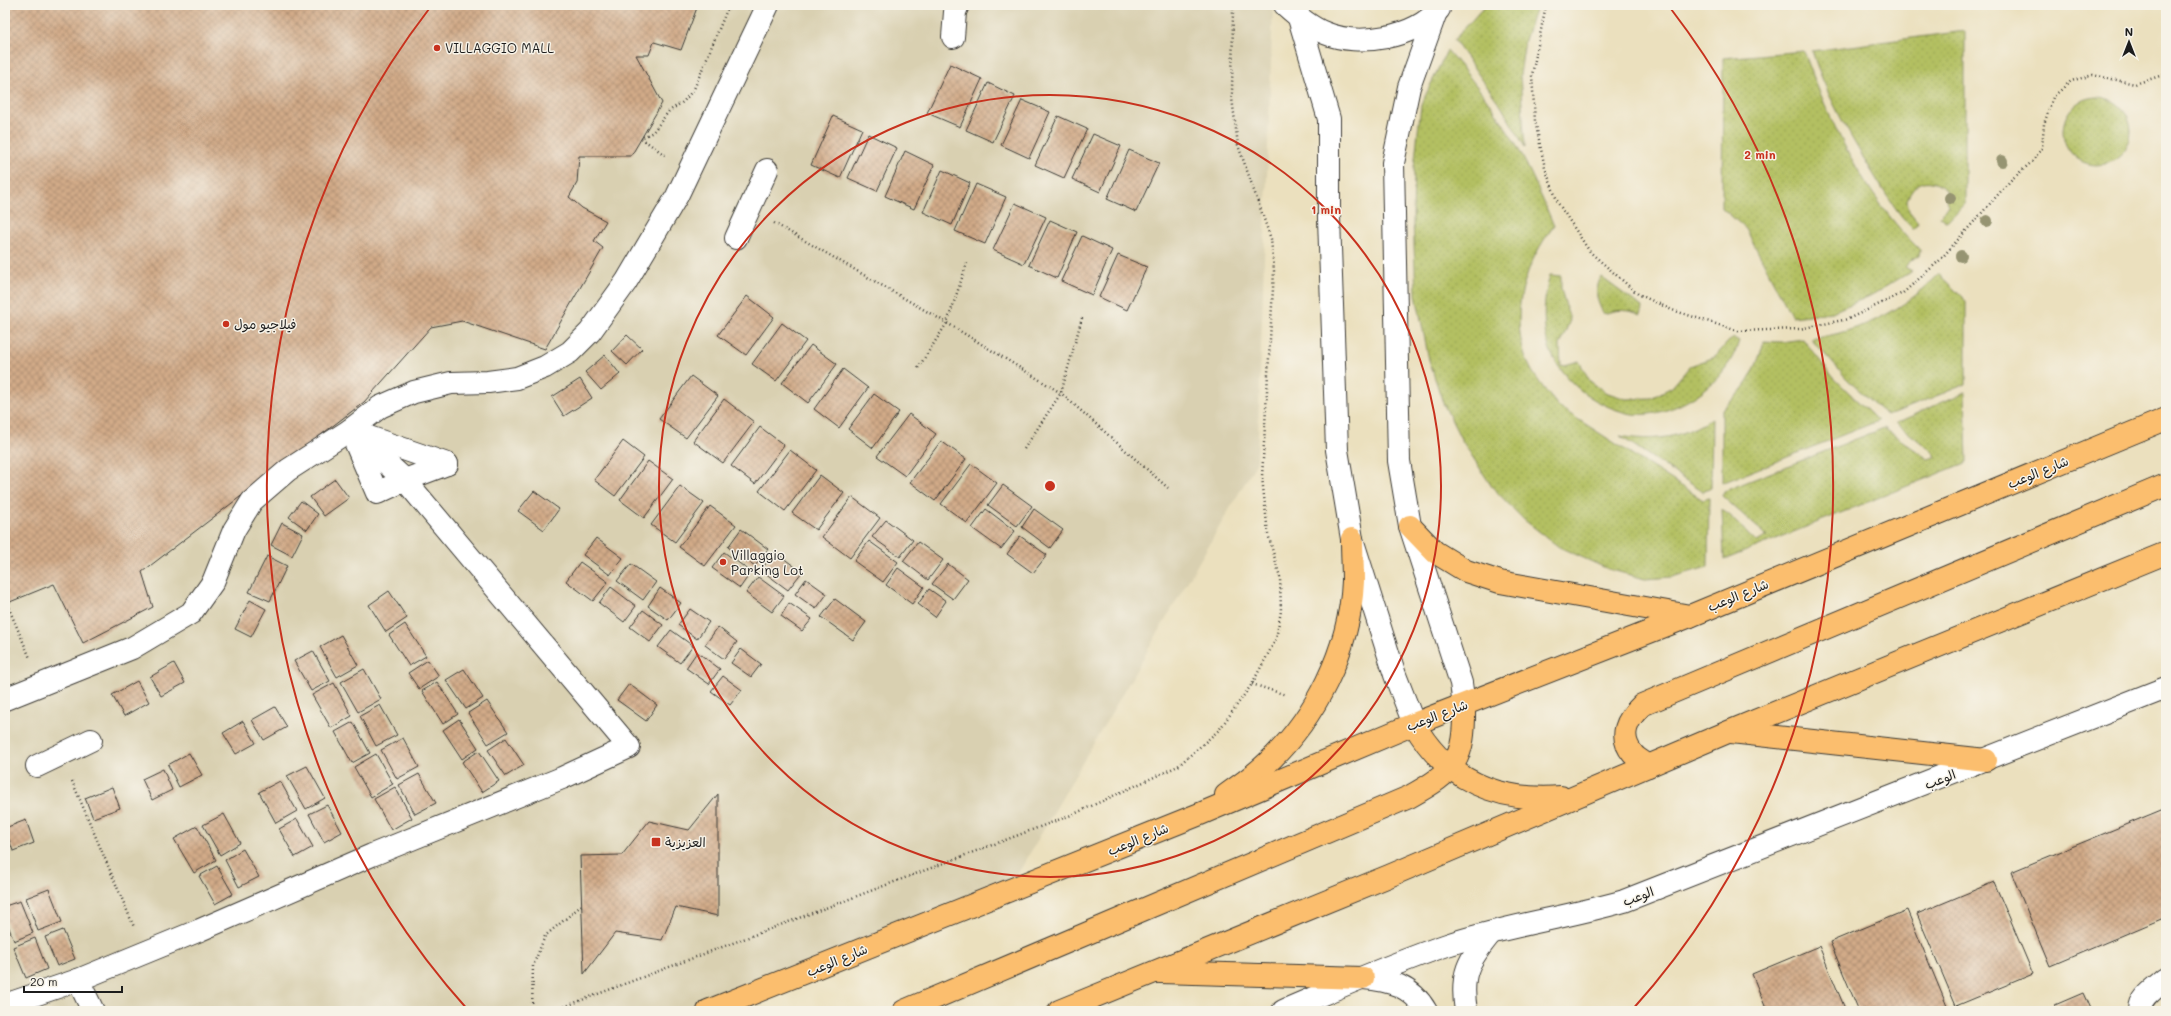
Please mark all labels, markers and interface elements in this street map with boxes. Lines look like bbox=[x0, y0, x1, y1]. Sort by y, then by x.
north arrow bbox=[2109, 22, 2149, 62]
text: N bbox=[2125, 24, 2133, 39]
place label: VILLAGGIO MALL bbox=[445, 39, 554, 56]
marker: VILLAGGIO MALL bbox=[432, 43, 442, 53]
text: 2 min bbox=[1744, 146, 1776, 162]
text: 1 min bbox=[1311, 201, 1341, 217]
place label: فيلاجيو مول bbox=[234, 315, 296, 333]
marker: فيلاجيو مول bbox=[221, 319, 231, 329]
street label: شارع الوعب bbox=[2005, 452, 2072, 493]
centre of rings bbox=[1043, 479, 1057, 493]
place label: Villaggio Parking Lot bbox=[731, 546, 804, 578]
marker: Villaggio Parking Lot bbox=[718, 557, 728, 567]
street label: شارع الوعب bbox=[1705, 575, 1772, 616]
street label: شارع الوعب bbox=[1404, 695, 1471, 736]
street label: الوعب bbox=[1922, 765, 1958, 793]
street label: شارع الوعب bbox=[1105, 819, 1172, 860]
place label: العزيزية bbox=[665, 833, 706, 851]
marker: العزيزية bbox=[650, 836, 662, 848]
street label: الوعب bbox=[1620, 882, 1656, 910]
street label: شارع الوعب bbox=[804, 940, 871, 981]
scale bar bbox=[24, 968, 122, 994]
text: 20 m bbox=[30, 973, 58, 989]

